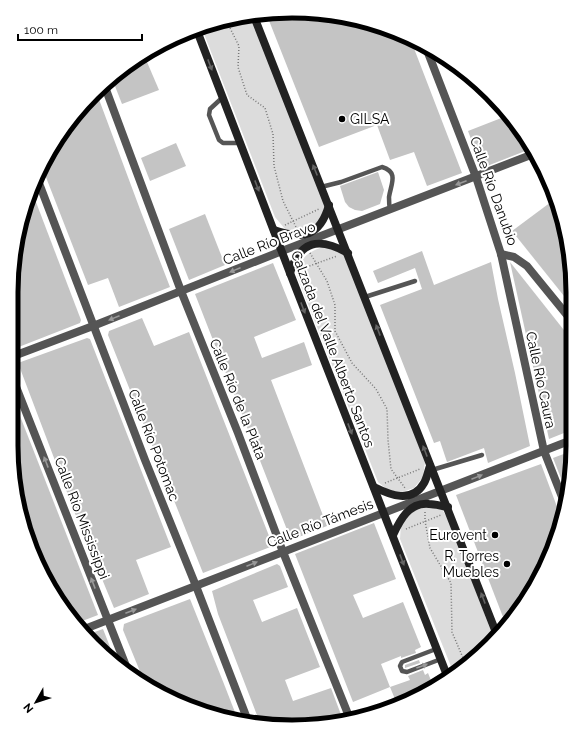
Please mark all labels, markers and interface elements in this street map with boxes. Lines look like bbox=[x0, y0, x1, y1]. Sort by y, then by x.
scale bar bbox=[18, 16, 142, 42]
text: 100 m bbox=[24, 23, 58, 37]
one-way arrow bbox=[208, 59, 214, 71]
place label: GILSA bbox=[350, 111, 390, 127]
marker: GILSA bbox=[337, 114, 347, 124]
street label: Calle Río Danubio bbox=[467, 134, 521, 248]
one-way arrow bbox=[311, 164, 317, 176]
one-way arrow bbox=[454, 180, 466, 186]
one-way arrow bbox=[254, 181, 260, 193]
street label: Calle Río Bravo bbox=[220, 218, 318, 268]
street label: Calzada del Valle Alberto Santos bbox=[288, 248, 378, 450]
one-way arrow bbox=[228, 267, 240, 273]
one-way arrow bbox=[301, 302, 307, 314]
one-way arrow bbox=[109, 315, 120, 321]
one-way arrow bbox=[374, 324, 380, 336]
street label: Calle Río Caura bbox=[523, 330, 559, 430]
street label: Calle Río de la Plata bbox=[206, 336, 270, 462]
street label: Calle Río Potomac bbox=[125, 387, 183, 503]
one-way arrow bbox=[348, 423, 354, 435]
one-way arrow bbox=[421, 445, 427, 457]
one-way arrow bbox=[43, 455, 49, 467]
street label: Calle Río Mississippi bbox=[51, 455, 113, 581]
one-way arrow bbox=[472, 474, 484, 480]
street label: Calle Río Támesis bbox=[265, 495, 376, 551]
place label: Eurovent bbox=[429, 527, 487, 543]
marker: Eurovent bbox=[490, 530, 500, 540]
place label: R. Torres Muebles bbox=[443, 548, 499, 580]
one-way arrow bbox=[400, 554, 406, 566]
marker: R. Torres Muebles bbox=[502, 559, 512, 569]
one-way arrow bbox=[247, 560, 259, 566]
one-way arrow bbox=[89, 577, 95, 589]
one-way arrow bbox=[480, 593, 486, 604]
one-way arrow bbox=[126, 607, 138, 613]
one-way arrow bbox=[416, 663, 428, 669]
north arrow bbox=[16, 682, 56, 722]
text: N bbox=[21, 701, 36, 715]

